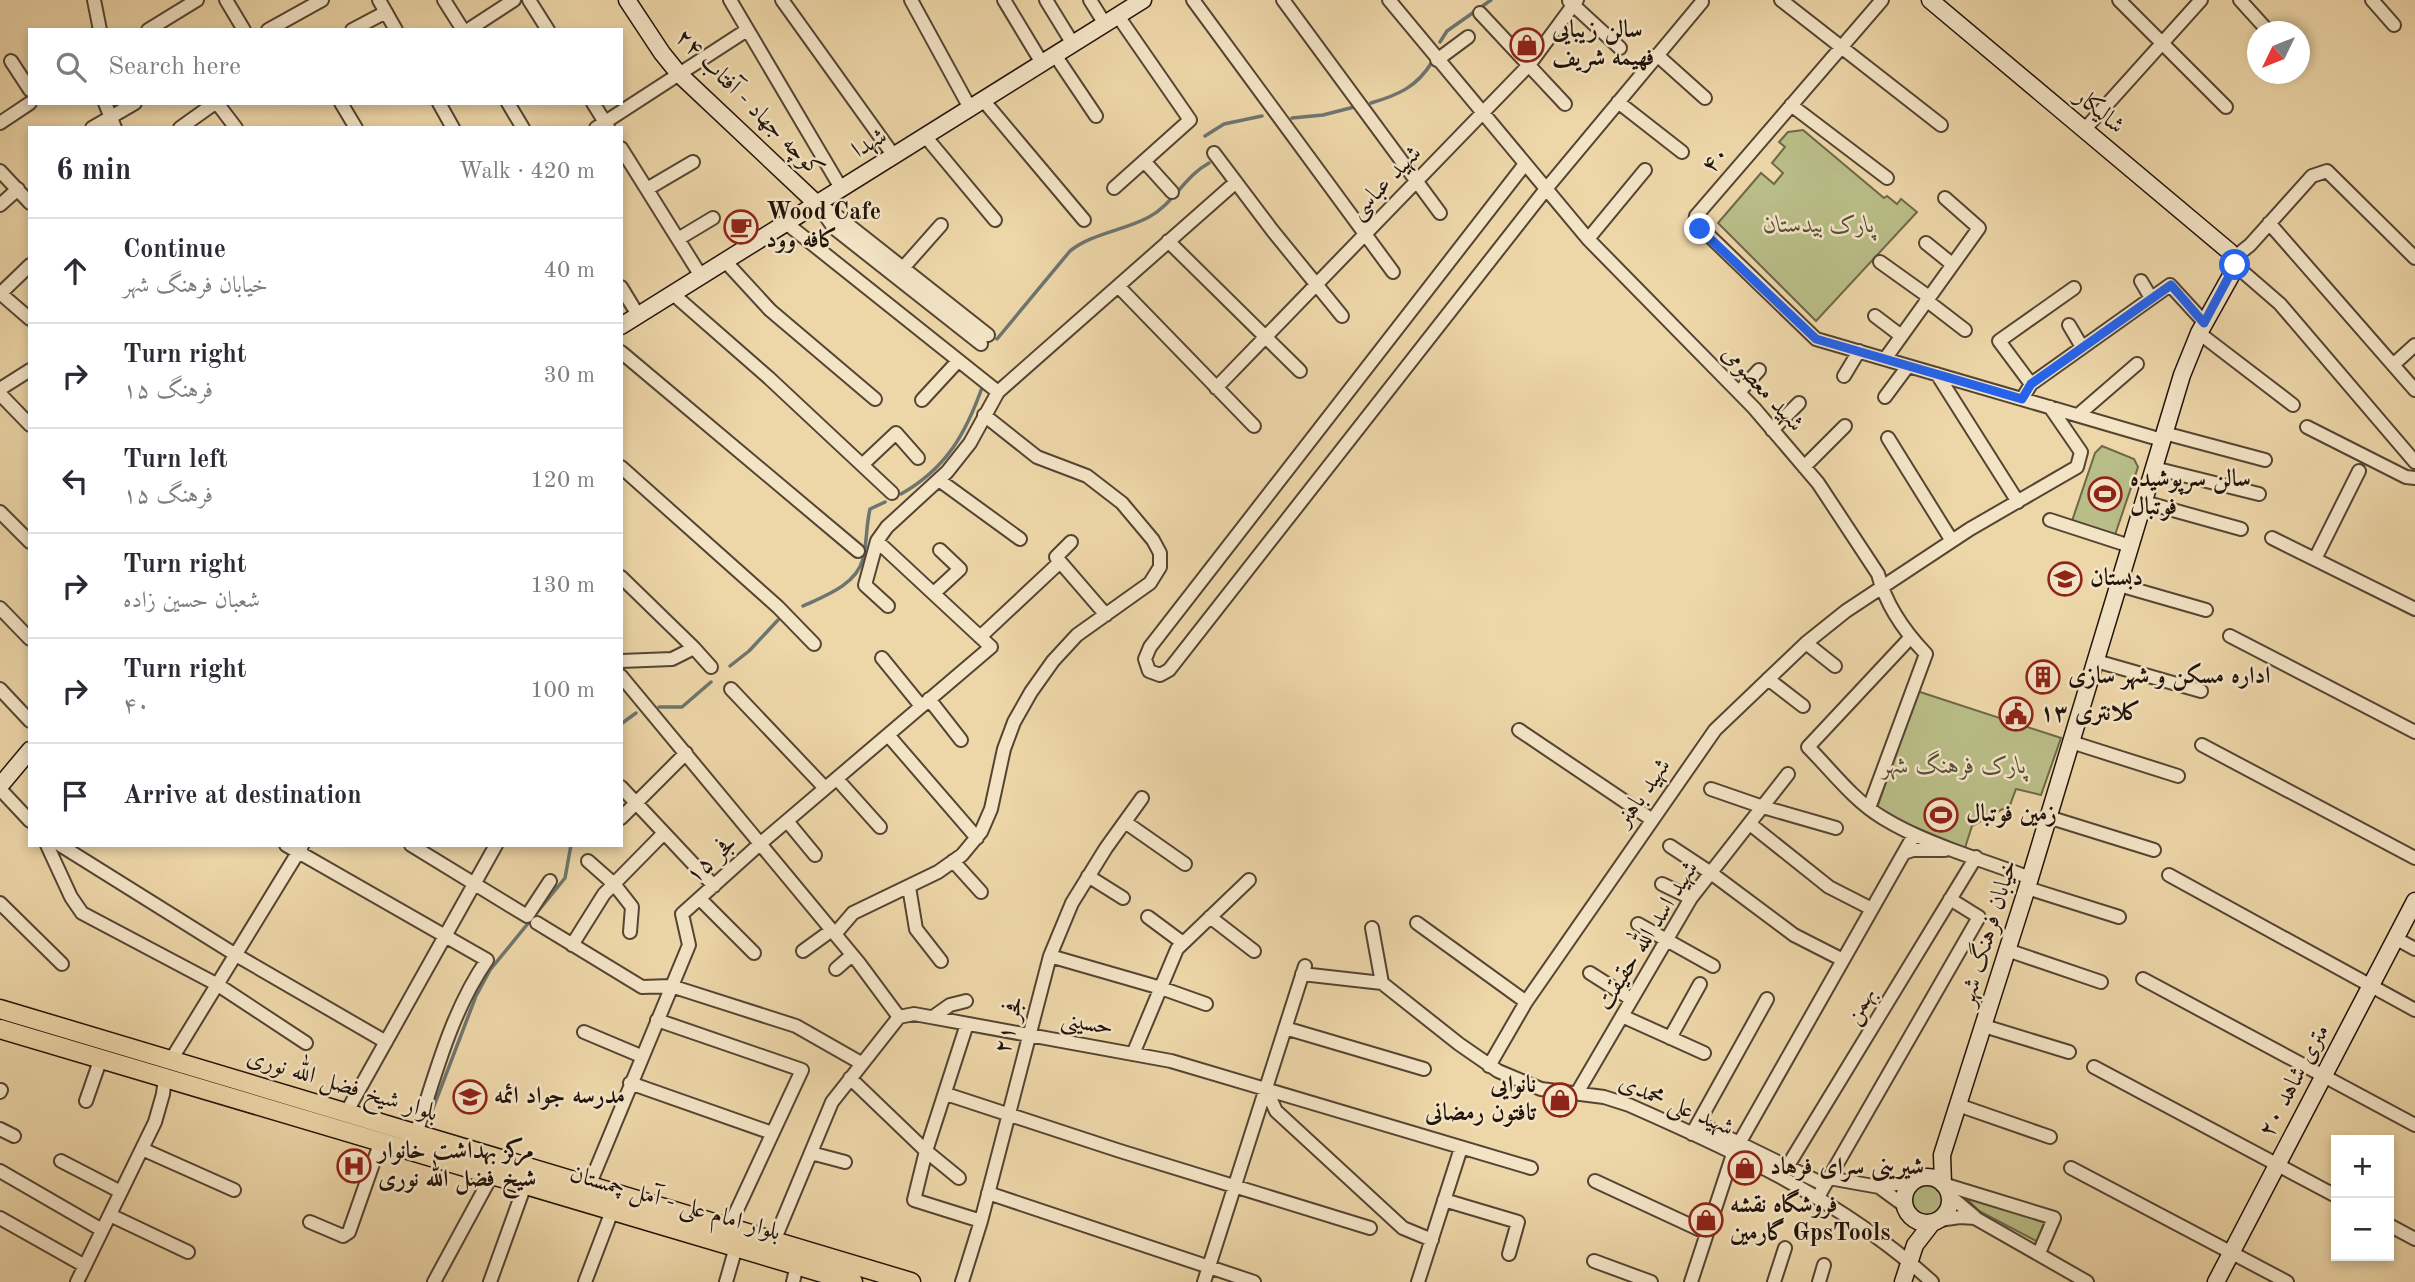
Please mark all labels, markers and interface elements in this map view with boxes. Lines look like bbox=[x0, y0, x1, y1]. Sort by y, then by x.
place label: سالن زیبایی فهیمه شریف bbox=[1551, 18, 1654, 73]
north arrow bbox=[2247, 21, 2310, 84]
street label: کوچه جهاد - آفتاب ۲۴ bbox=[668, 22, 831, 185]
shop icon: سالن زیبایی فهیمه شریف bbox=[1508, 26, 1546, 64]
search box bbox=[28, 28, 623, 105]
icon: search bbox=[52, 48, 90, 86]
text: Search here bbox=[108, 54, 241, 80]
street label: شالیکار bbox=[2068, 82, 2129, 139]
street label: شهدا bbox=[848, 124, 892, 165]
street label: شهید عباسی bbox=[1345, 142, 1429, 226]
street label: ۴۰ bbox=[1698, 142, 1734, 178]
text: 6 min bbox=[56, 156, 131, 186]
text: Walk · 420 m bbox=[459, 160, 595, 183]
place label: Wood Cafe کافه وود bbox=[766, 201, 881, 254]
cafe icon: Wood Cafe کافه وود bbox=[722, 208, 760, 246]
route end bbox=[1684, 213, 1715, 244]
park label: پارک بیدستان bbox=[1763, 214, 1877, 241]
text: Continue bbox=[123, 237, 226, 263]
route start bbox=[2219, 249, 2250, 280]
icon: ahead bbox=[56, 252, 94, 290]
text: 40 m bbox=[544, 259, 595, 282]
text: خیابان فرهنگ شهر bbox=[123, 274, 268, 297]
street label: شهید معصومی bbox=[1716, 341, 1807, 437]
text: Turn right bbox=[123, 342, 246, 368]
icon: right bbox=[56, 357, 94, 395]
text: 30 m bbox=[544, 364, 595, 387]
text: فرهنگ ۱۵ bbox=[123, 379, 213, 402]
text: Turn left bbox=[123, 447, 228, 473]
icon: left bbox=[56, 462, 94, 500]
place label: سالن سرپوشیده فوتبال bbox=[2130, 467, 2251, 521]
text: 120 m bbox=[530, 469, 595, 492]
sports icon: سالن سرپوشیده فوتبال bbox=[2086, 475, 2124, 513]
text: فرهنگ ۱۵ bbox=[123, 484, 213, 507]
text: Turn right bbox=[123, 552, 246, 578]
school or university icon: دبستان bbox=[2046, 560, 2084, 598]
place label: دبستان bbox=[2090, 566, 2143, 591]
icon: right bbox=[56, 567, 94, 605]
text: 130 m bbox=[530, 574, 595, 597]
text: شعبان حسین زاده bbox=[123, 589, 260, 612]
text: Turn right bbox=[123, 657, 246, 683]
building icon: اداره مسکن و شهر سازی bbox=[2024, 658, 2062, 696]
place label: اداره مسکن و شهر سازی bbox=[2068, 662, 2271, 691]
icon: right bbox=[56, 672, 94, 710]
text: 100 m bbox=[530, 679, 595, 702]
text: ۴۰ bbox=[123, 694, 150, 717]
public building icon: کلانتری ۱۳ bbox=[1997, 695, 2035, 733]
place label: کلانتری ۱۳ bbox=[2040, 699, 2141, 726]
park label: پارک فرهنگ شهر bbox=[1879, 750, 2029, 782]
street label: شهید باهنر bbox=[1610, 754, 1677, 835]
icon: arrive bbox=[56, 777, 94, 815]
text: Arrive at destination bbox=[123, 783, 362, 809]
sports icon: زمین فوتبال bbox=[1922, 796, 1960, 834]
place label: زمین فوتبال bbox=[1966, 802, 2057, 828]
street label: فجر ۱۵ bbox=[681, 830, 743, 889]
street label: شهید اسد الله حقیقت bbox=[1585, 853, 1704, 1015]
street label: خیابان فرهنگ شهر bbox=[1950, 856, 2024, 1012]
street label: بهمن bbox=[1841, 983, 1883, 1030]
street label: فجر ۲۱ bbox=[989, 993, 1030, 1057]
street label: حسینی bbox=[1058, 1008, 1115, 1043]
street label: ۲۰ متری شاهد bbox=[2255, 1021, 2335, 1141]
street label: بلوار شیخ فضل الله نوری bbox=[242, 1037, 443, 1133]
street label: شهید علی محمدی bbox=[1614, 1071, 1737, 1144]
place label: نانوایی تافتون رمضانی bbox=[1424, 1073, 1537, 1127]
school or university icon: مدرسه جواد ائمه bbox=[451, 1078, 489, 1116]
shop icon: نانوایی تافتون رمضانی bbox=[1541, 1081, 1579, 1119]
place label: مدرسه جواد ائمه bbox=[494, 1083, 625, 1110]
map controls bbox=[2331, 1135, 2394, 1261]
button: + bbox=[2331, 1135, 2394, 1198]
place label: مرکز بهداشت خانوار شیخ فضل الله نوری bbox=[375, 1137, 537, 1200]
hospital icon: مرکز بهداشت خانوار شیخ فضل الله نوری bbox=[335, 1147, 373, 1185]
shop icon: شیرینی سرای فرهاد bbox=[1726, 1149, 1764, 1187]
place label: شیرینی سرای فرهاد bbox=[1770, 1155, 1924, 1182]
street label: بلوار امام علی - آمل چمستان bbox=[565, 1159, 784, 1252]
place label: فروشگاه نقشه گارمین GpsTools bbox=[1730, 1188, 1891, 1246]
button: − bbox=[2331, 1198, 2394, 1261]
shop icon: فروشگاه نقشه گارمین GpsTools bbox=[1687, 1201, 1725, 1239]

